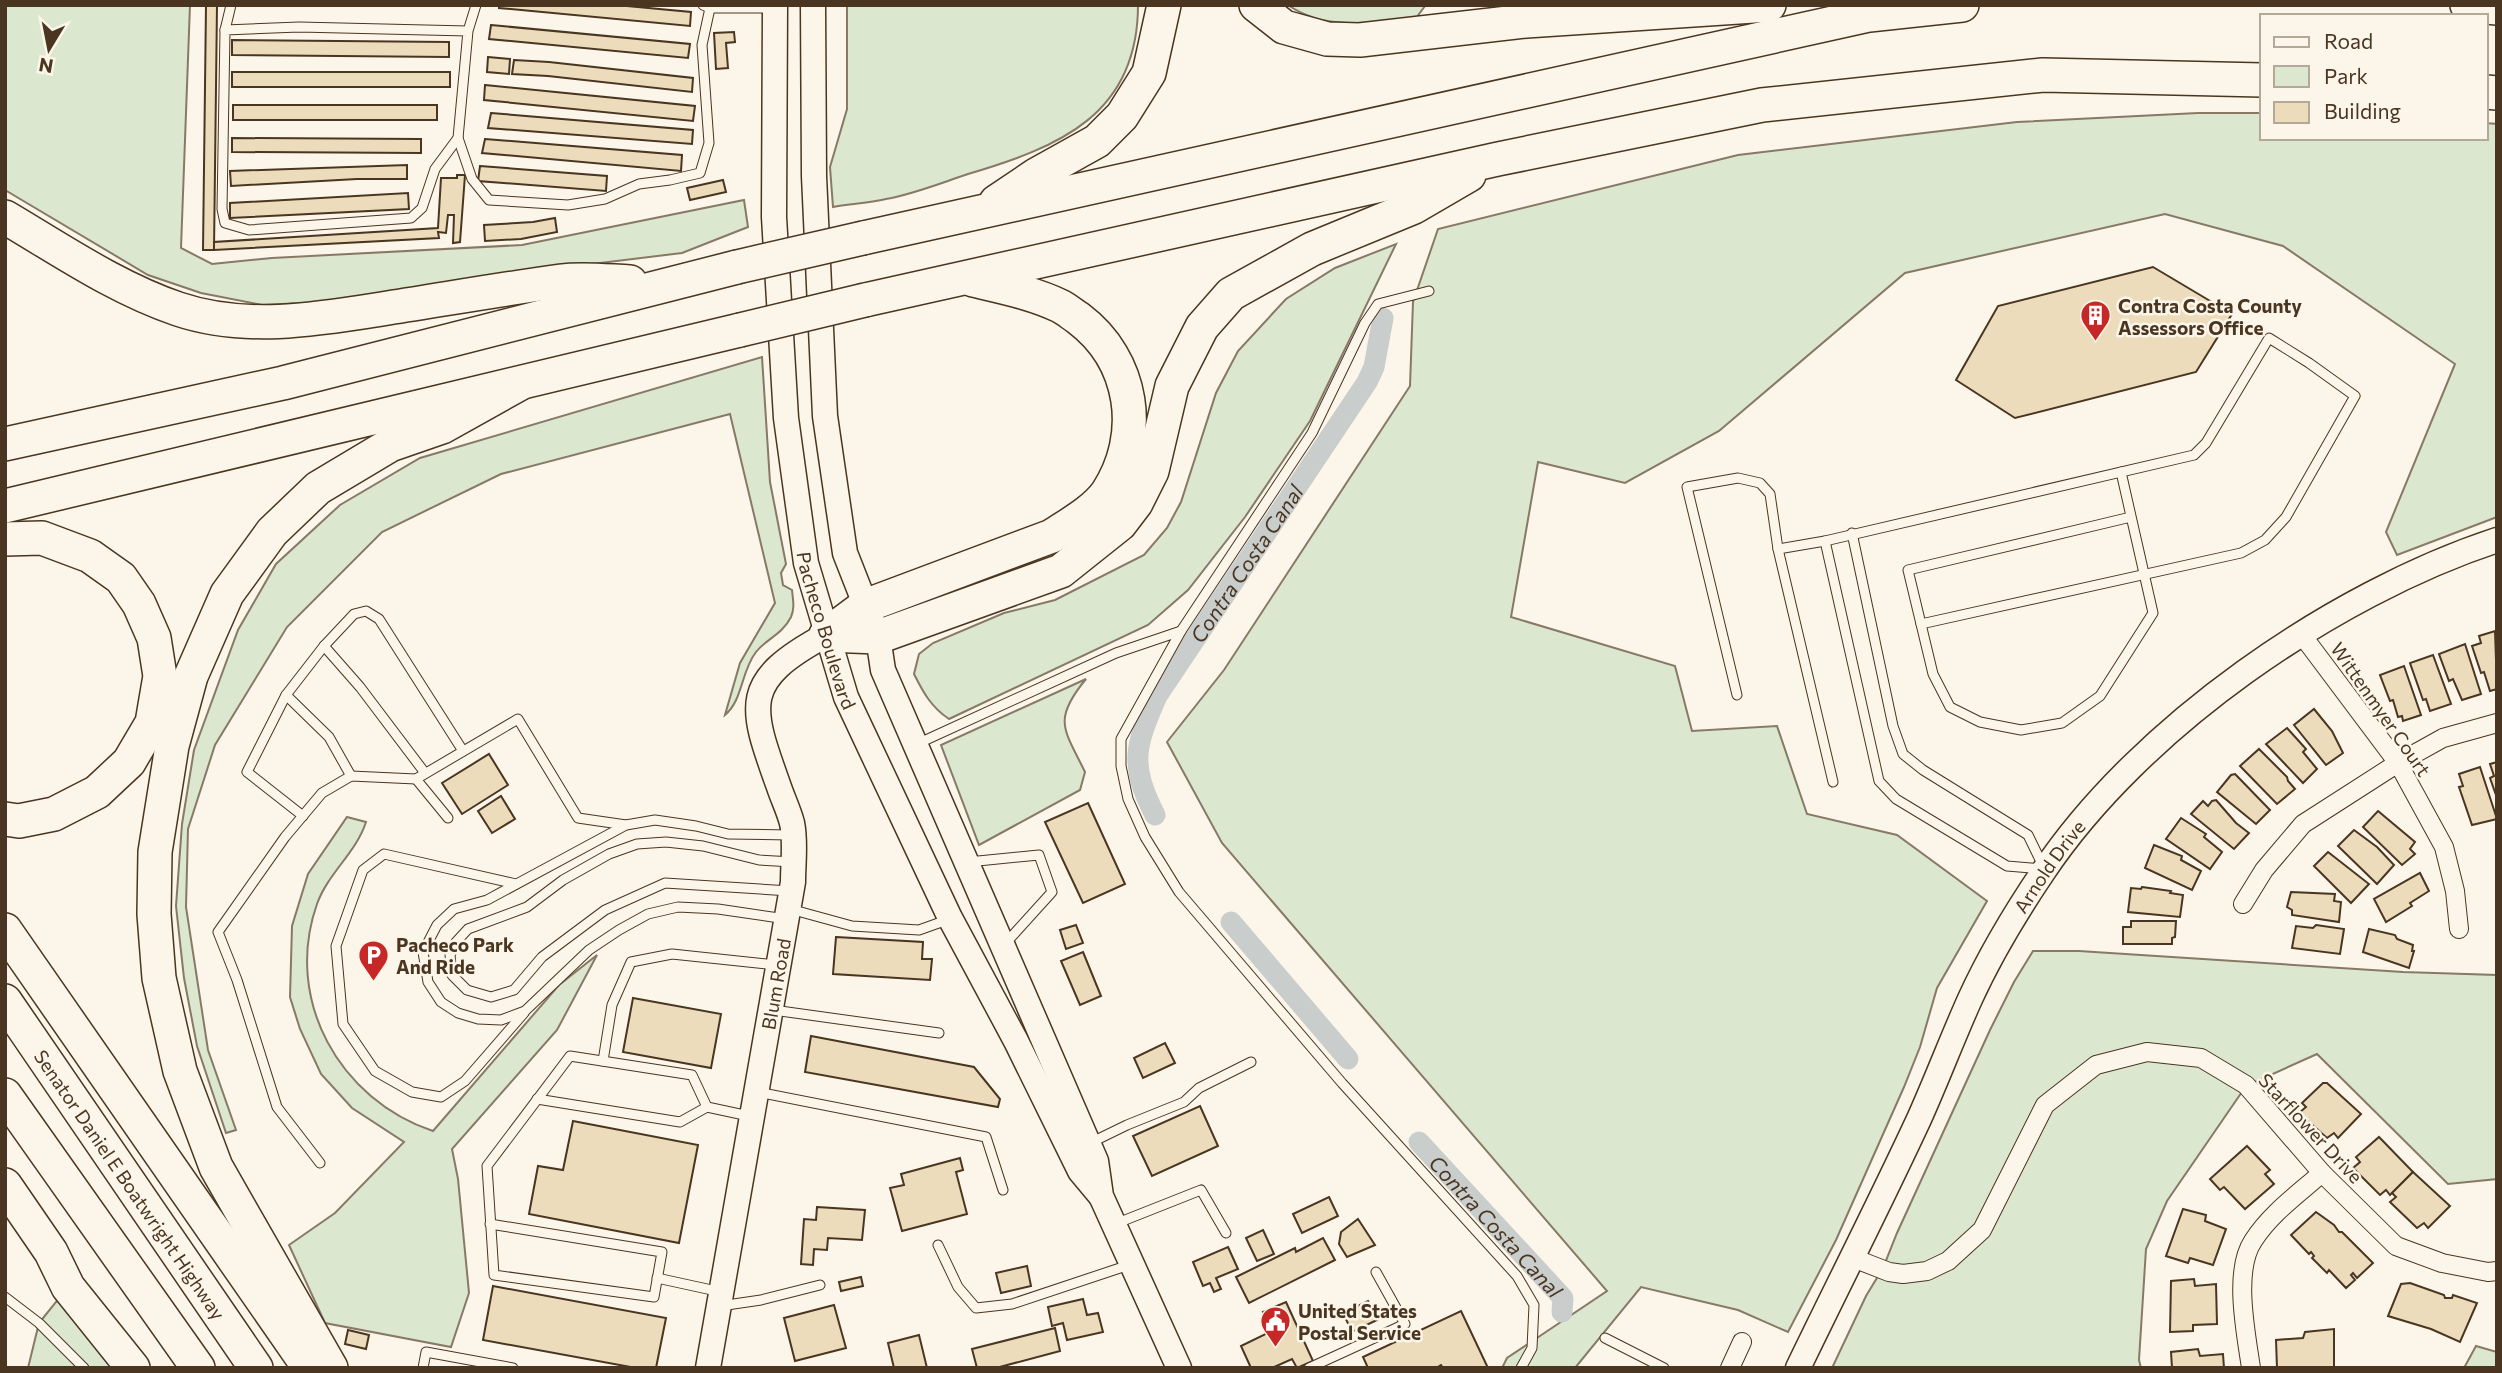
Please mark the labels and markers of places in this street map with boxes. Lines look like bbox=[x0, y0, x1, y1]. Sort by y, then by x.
place label: Contra Costa County Assessors Office bbox=[2118, 294, 2302, 339]
building icon: Contra Costa County Assessors Office bbox=[2078, 299, 2112, 343]
place label: Pacheco Park And Ride bbox=[396, 933, 514, 978]
parking icon: Pacheco Park And Ride bbox=[356, 938, 390, 982]
place label: United States Postal Service bbox=[1298, 1299, 1421, 1344]
public building icon: United States Postal Service bbox=[1258, 1304, 1292, 1348]

